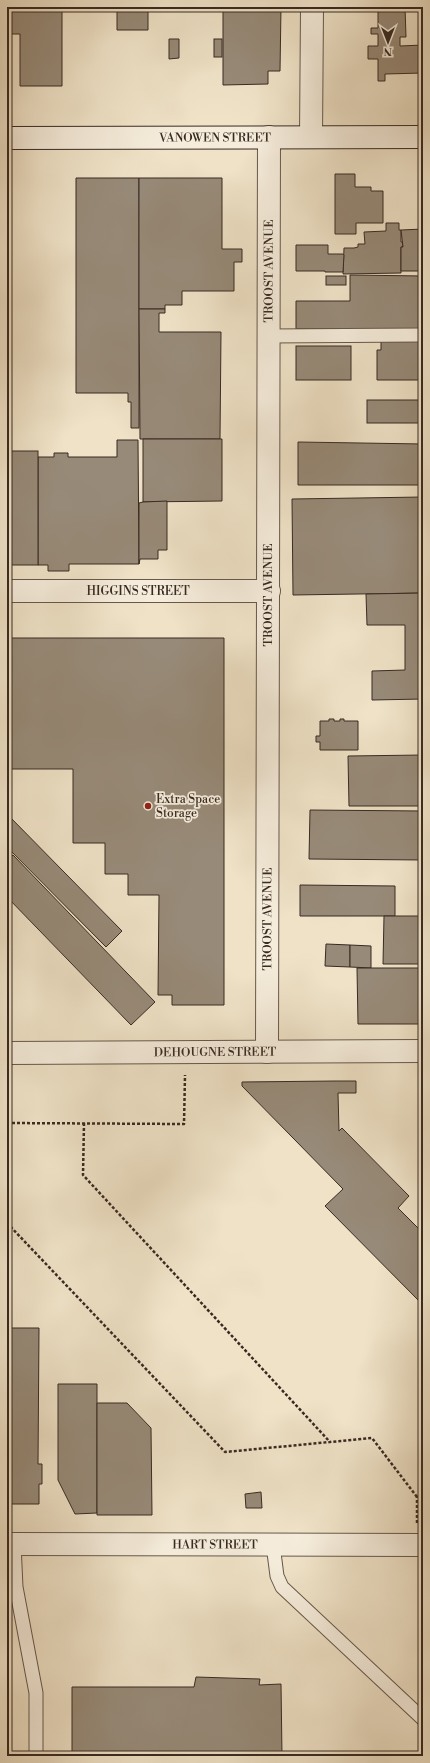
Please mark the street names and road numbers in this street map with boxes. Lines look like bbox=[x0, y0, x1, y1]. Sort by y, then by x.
street label: VANOWEN STREET bbox=[158, 130, 272, 146]
street label: TROOST AVENUE bbox=[262, 219, 277, 323]
street label: TROOST AVENUE bbox=[261, 543, 276, 647]
street label: HIGGINS STREET bbox=[86, 584, 190, 599]
street label: TROOST AVENUE bbox=[260, 867, 275, 971]
street label: DEHOUGNE STREET bbox=[154, 1045, 277, 1060]
street label: HART STREET bbox=[172, 1537, 258, 1553]

